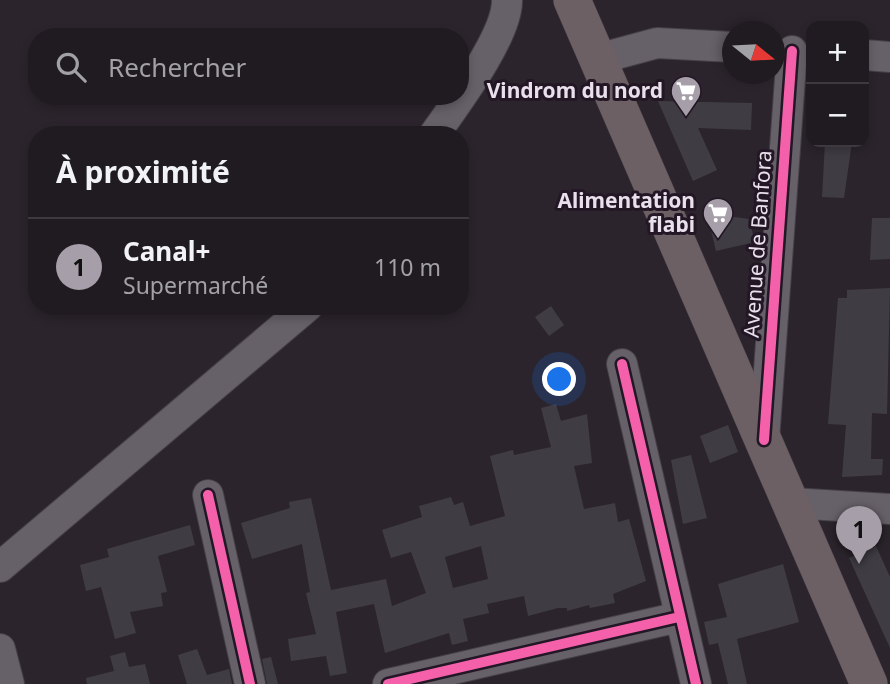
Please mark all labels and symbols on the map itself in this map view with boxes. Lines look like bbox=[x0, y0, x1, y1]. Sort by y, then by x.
north arrow bbox=[722, 21, 785, 84]
supermarket icon: Vindrom du nord bbox=[669, 74, 703, 118]
place label: Vindrom du nord bbox=[487, 76, 663, 104]
street label: Avenue de Banfora bbox=[736, 149, 778, 339]
place label: Alimentation flabi bbox=[557, 186, 695, 238]
supermarket icon: Alimentation flabi bbox=[701, 196, 735, 240]
your location bbox=[542, 362, 576, 396]
pin: 1 bbox=[836, 506, 882, 564]

